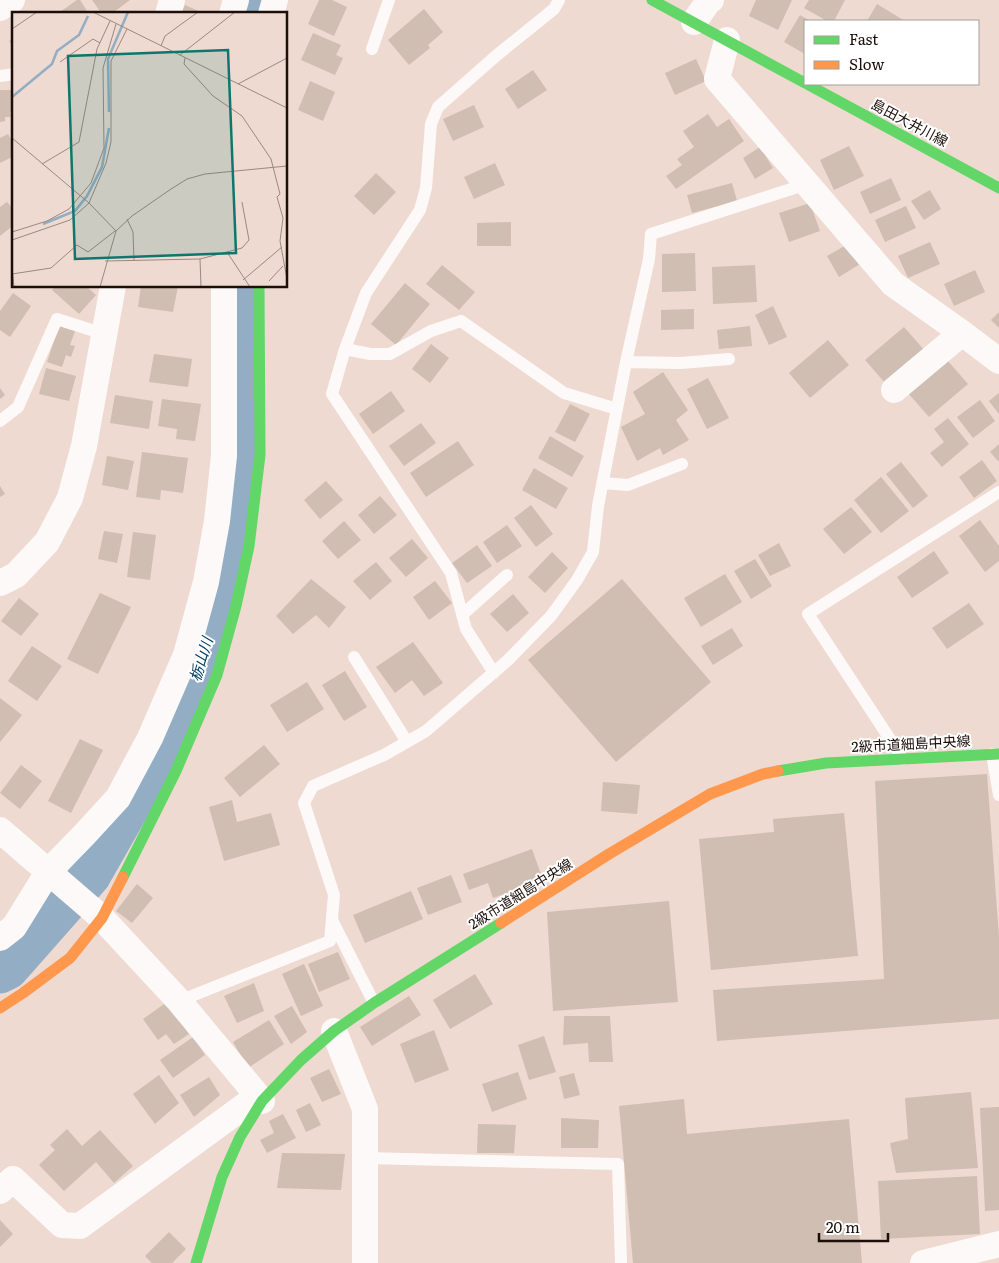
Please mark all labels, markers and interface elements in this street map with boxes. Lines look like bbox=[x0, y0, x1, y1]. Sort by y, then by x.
inset map bbox=[12, 12, 288, 288]
legend bbox=[804, 20, 979, 85]
text: Fast bbox=[849, 27, 878, 50]
text: Slow bbox=[849, 52, 884, 75]
street label: 島田大井川線 bbox=[868, 93, 952, 151]
water label: 栃山川 bbox=[182, 632, 218, 684]
street label: 2級市道細島中央線 bbox=[851, 730, 971, 756]
street label: 2級市道細島中央線 bbox=[464, 853, 576, 933]
scale bar bbox=[819, 1210, 888, 1242]
text: 20 m bbox=[826, 1215, 860, 1238]

